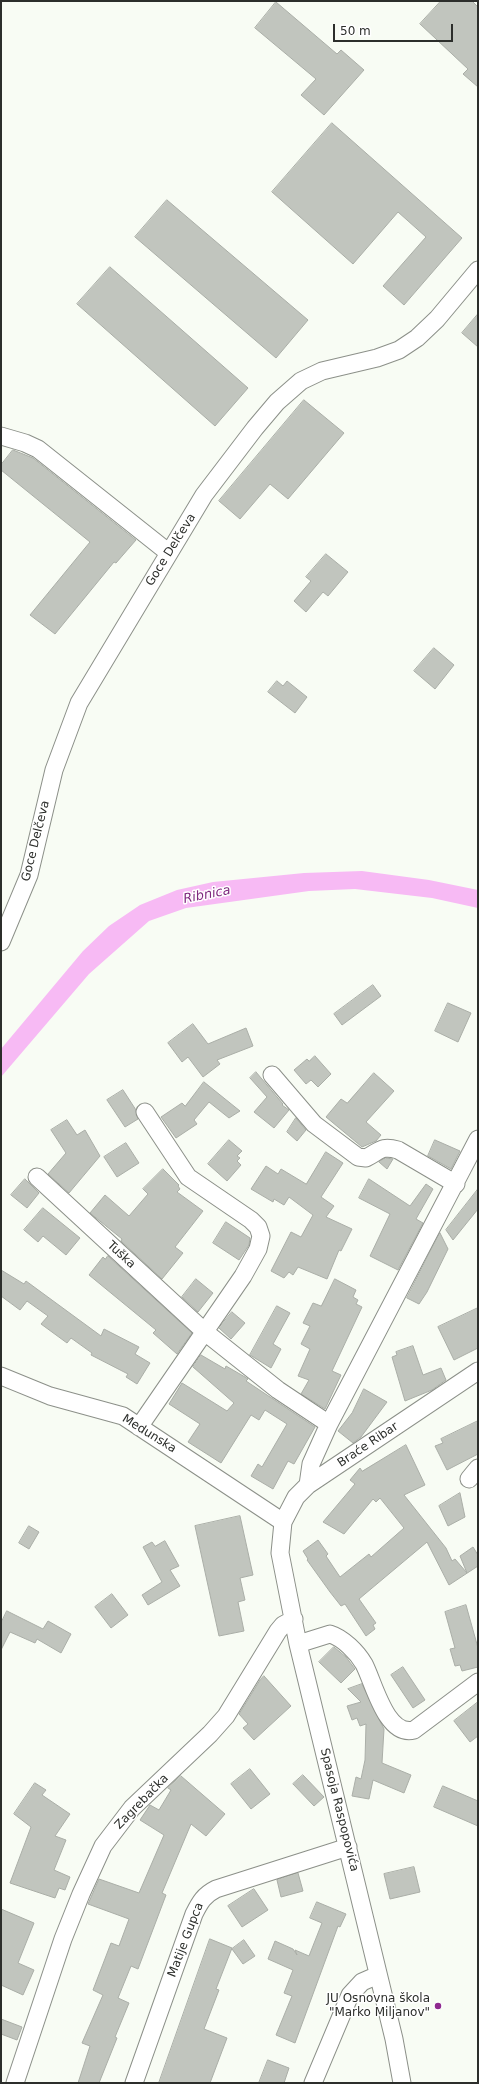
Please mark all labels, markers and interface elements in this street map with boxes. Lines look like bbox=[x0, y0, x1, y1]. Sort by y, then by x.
scale bar bbox=[335, 16, 455, 42]
text: 50 m bbox=[340, 24, 371, 38]
street label: Goce Delčeva bbox=[143, 511, 199, 589]
street label: Goce Delčeva bbox=[19, 799, 53, 883]
water label: Ribnica bbox=[182, 883, 232, 907]
street label: Tuška bbox=[104, 1238, 138, 1272]
street label: Medunska bbox=[119, 1412, 179, 1456]
street label: Braće Ribar bbox=[335, 1419, 401, 1471]
street label: Spasoja Raspopovića bbox=[317, 1747, 361, 1873]
street label: Zagrebačka bbox=[112, 1771, 172, 1833]
street label: Matije Gupca bbox=[165, 1901, 207, 1979]
place label: JU Osnovna škola "Marko Miljanov" bbox=[327, 1992, 430, 2020]
marker: JU Osnovna škola "Marko Miljanov" bbox=[433, 2001, 443, 2011]

